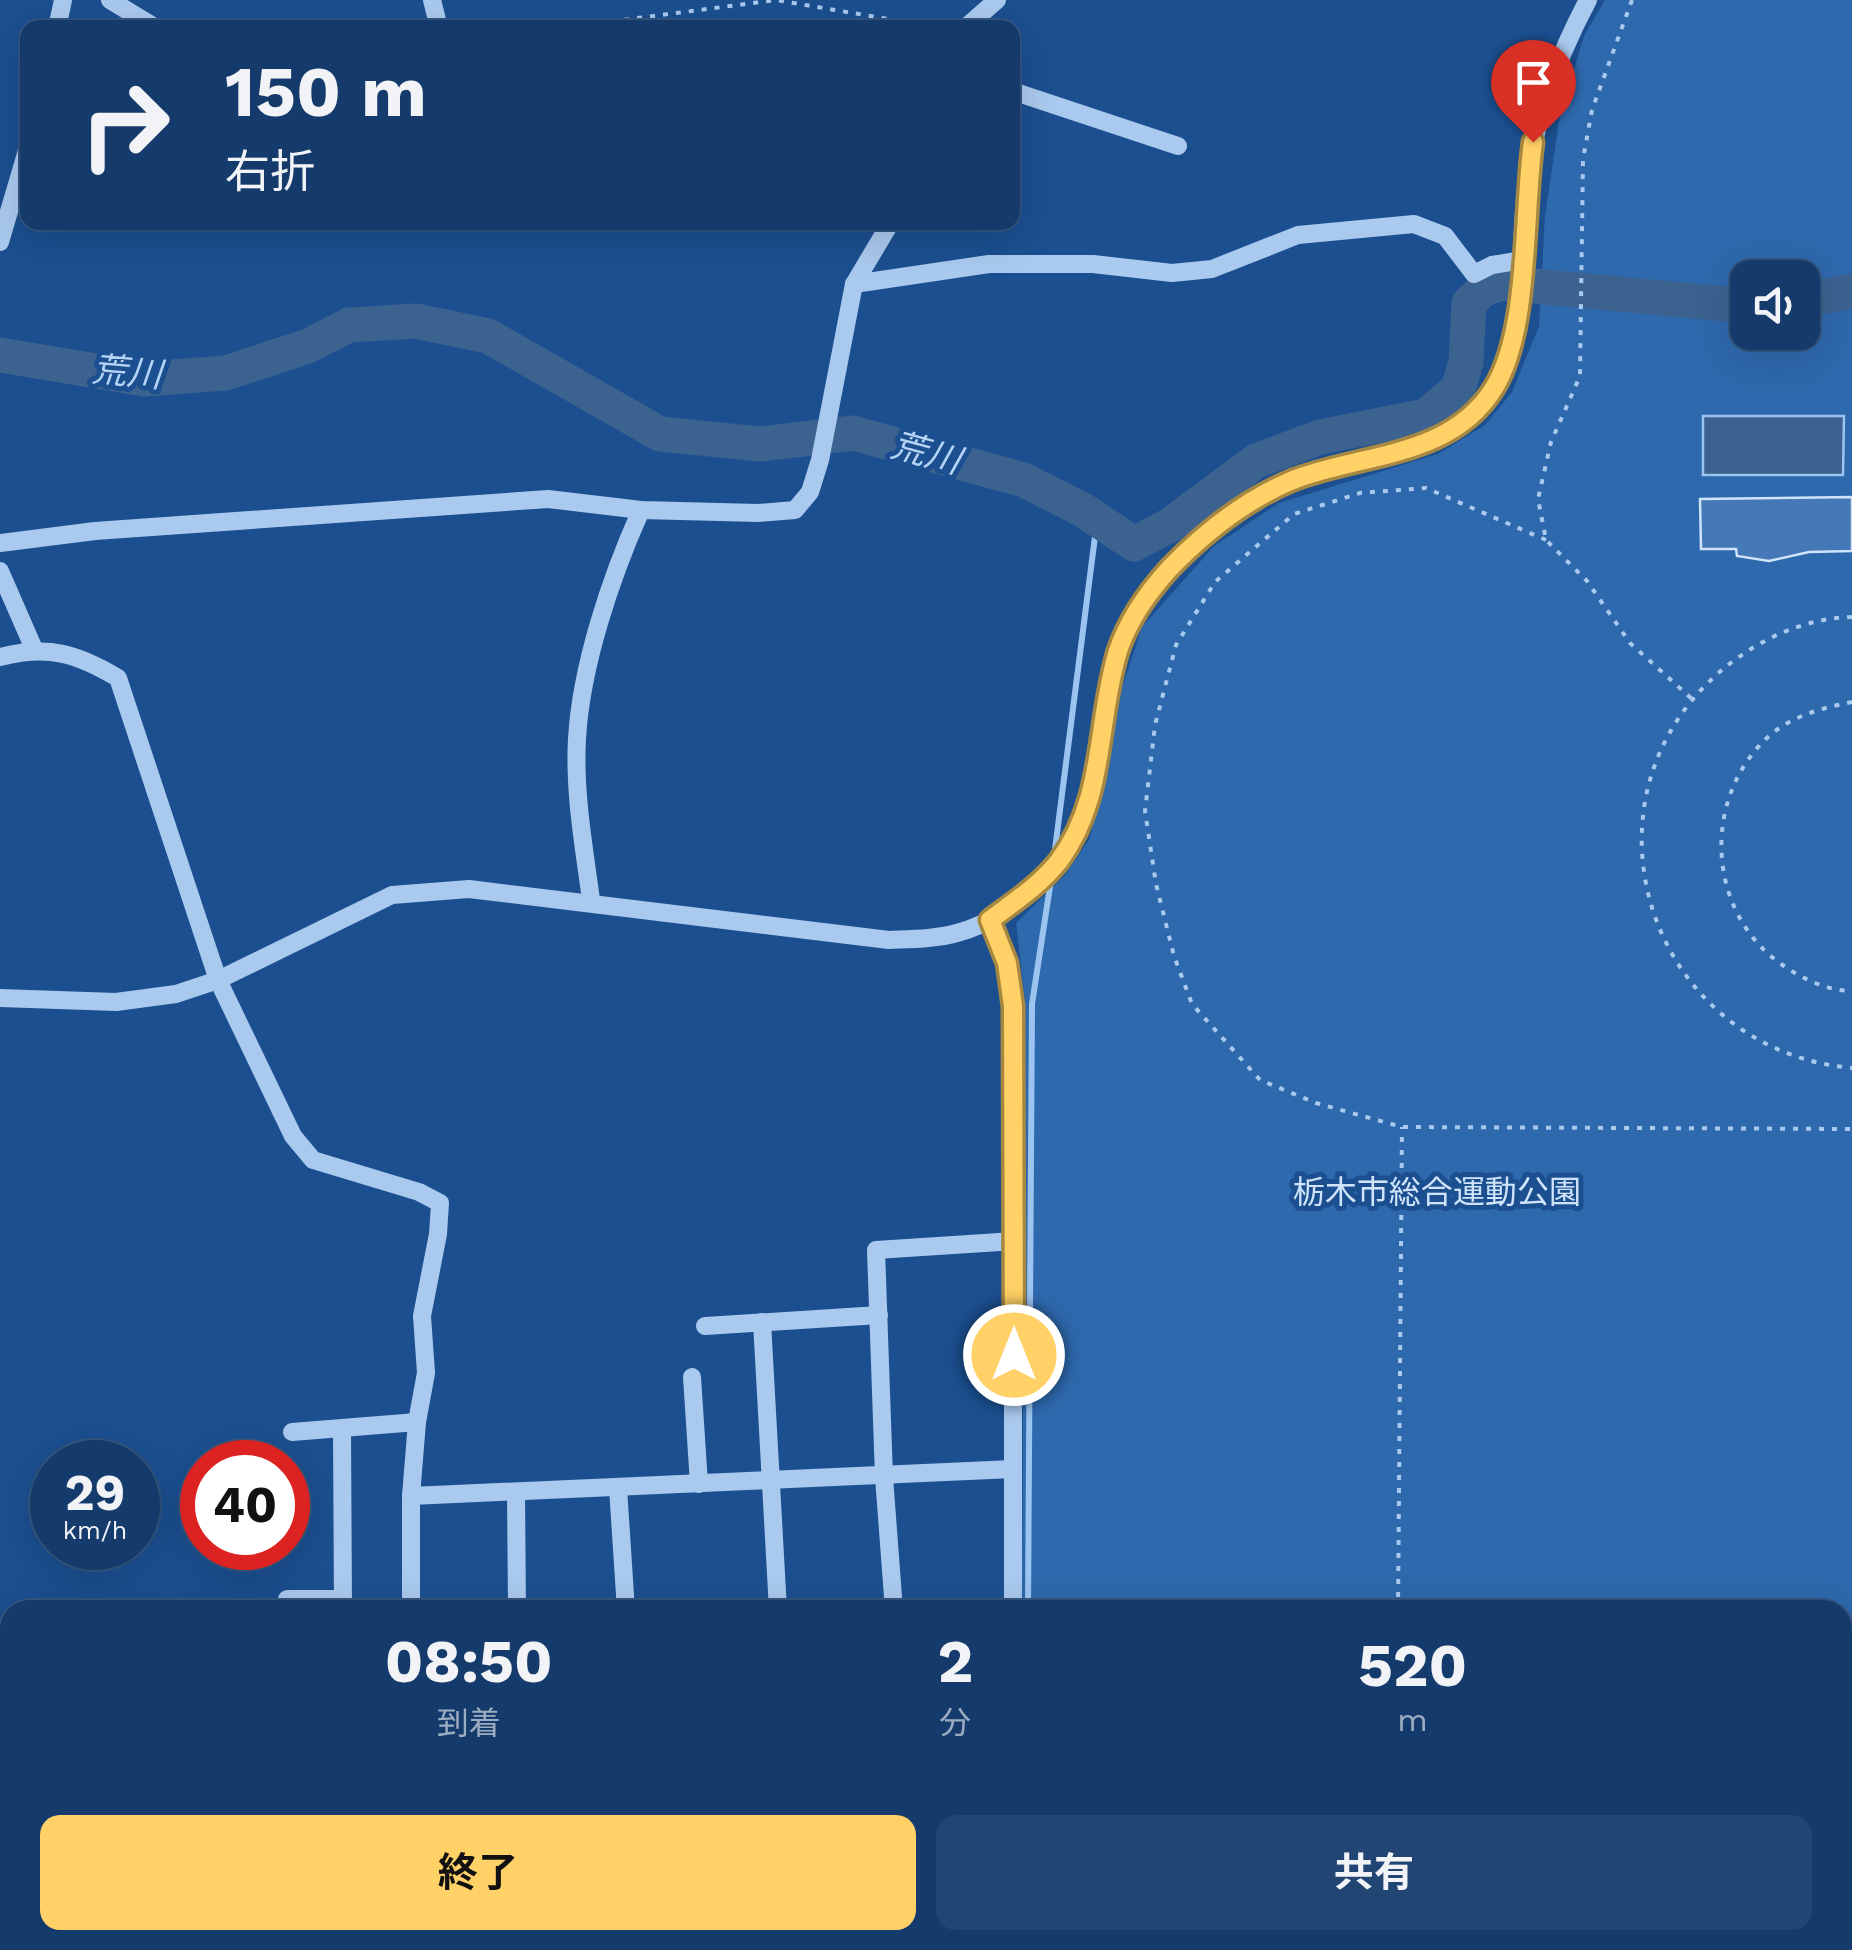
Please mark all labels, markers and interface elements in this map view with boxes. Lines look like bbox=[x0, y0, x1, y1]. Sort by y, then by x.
pin bbox=[1491, 40, 1576, 143]
text: 150 m bbox=[225, 51, 427, 133]
icon: arrive bbox=[1506, 55, 1561, 110]
icon: right bbox=[60, 60, 190, 190]
text: 右折 bbox=[225, 145, 315, 198]
map controls bbox=[1730, 260, 1820, 350]
button: sound bbox=[1730, 260, 1820, 350]
water label: 荒川 bbox=[90, 348, 168, 396]
water label: 荒川 bbox=[887, 424, 969, 483]
park label: 栃木市総合運動公園 bbox=[1293, 1173, 1581, 1211]
position arrow bbox=[962, 1303, 1066, 1407]
speed limit sign: 40 bbox=[180, 1440, 310, 1570]
text: 29 bbox=[65, 1463, 125, 1522]
text: km/h bbox=[63, 1516, 127, 1545]
text: 08:50 bbox=[385, 1626, 553, 1697]
text: 2 bbox=[937, 1626, 973, 1697]
text: 520 bbox=[1358, 1630, 1467, 1701]
text: m bbox=[1397, 1701, 1428, 1739]
text: 到着 bbox=[437, 1704, 501, 1742]
text: 分 bbox=[939, 1704, 971, 1742]
button: 終了 bbox=[40, 1815, 916, 1930]
button: 共有 bbox=[936, 1815, 1812, 1930]

